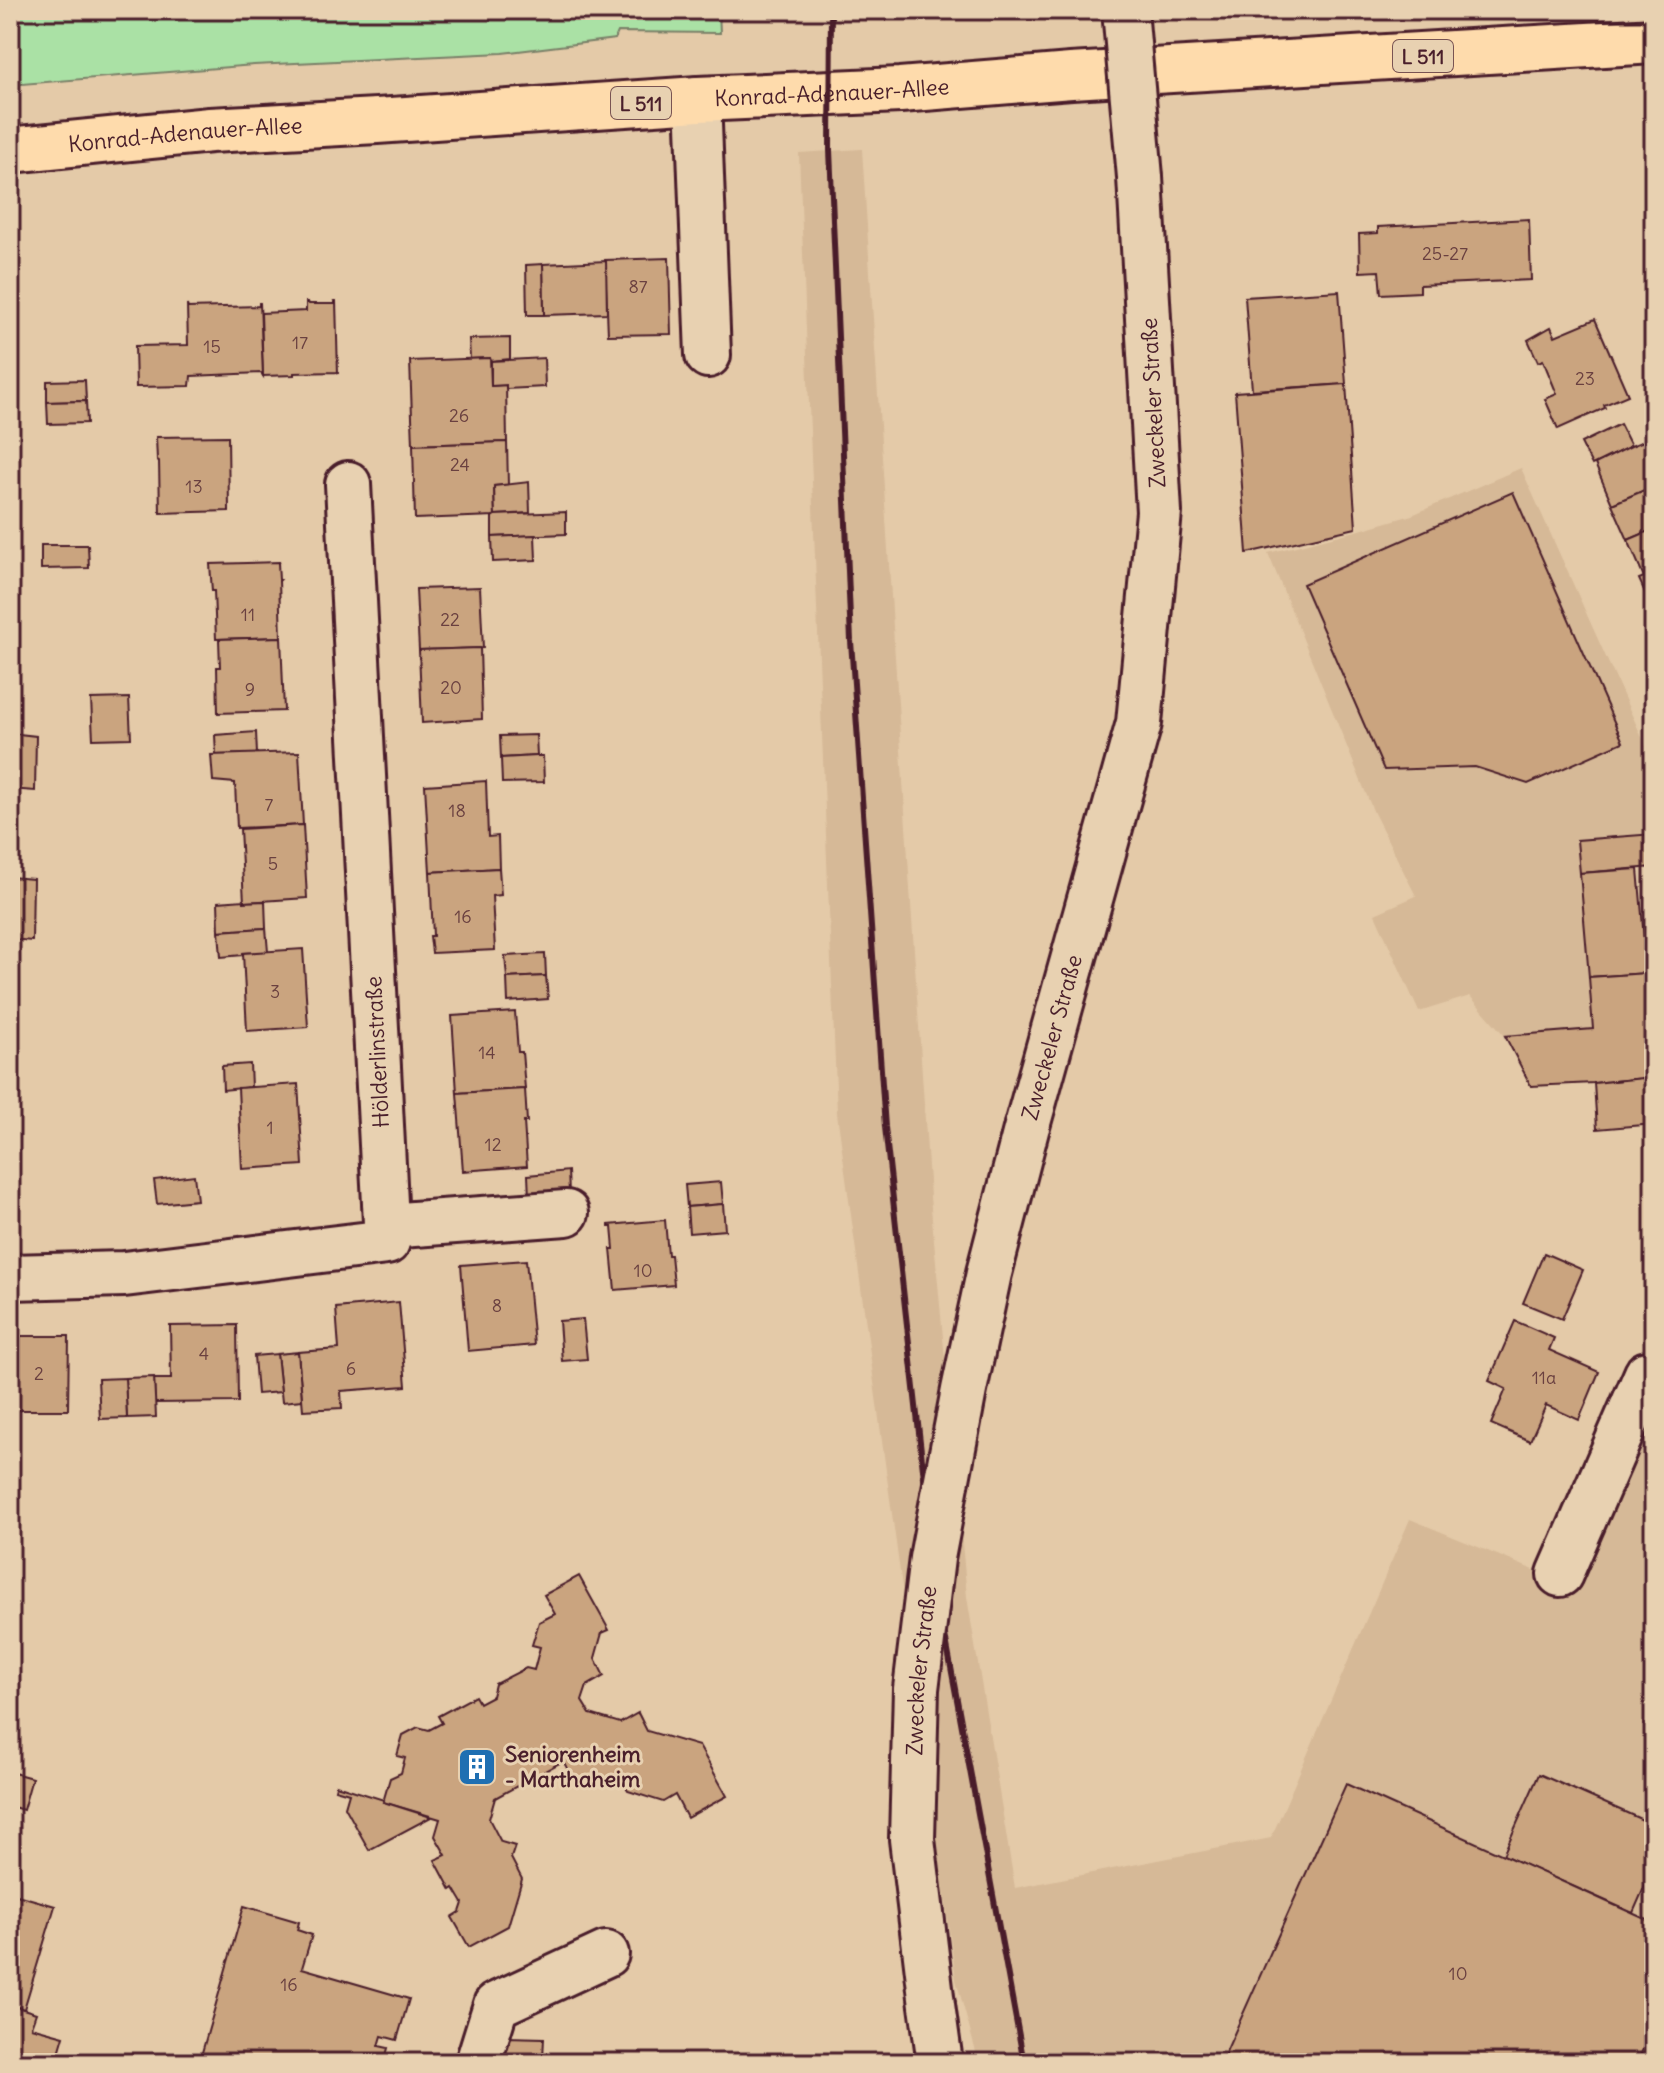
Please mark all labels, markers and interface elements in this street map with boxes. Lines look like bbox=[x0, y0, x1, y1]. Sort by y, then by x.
road number: L 511 bbox=[1393, 40, 1453, 72]
street label: Konrad-Adenauer-Allee bbox=[714, 72, 950, 112]
road number: L 511 bbox=[611, 87, 671, 119]
street label: Konrad-Adenauer-Allee bbox=[67, 111, 303, 158]
house number: 25-27 bbox=[1422, 242, 1468, 265]
house number: 87 bbox=[628, 275, 648, 298]
street label: Zweckeler Straße bbox=[1135, 317, 1171, 489]
house number: 17 bbox=[292, 331, 308, 354]
house number: 15 bbox=[203, 335, 221, 358]
house number: 23 bbox=[1575, 367, 1595, 390]
house number: 26 bbox=[449, 404, 469, 427]
house number: 24 bbox=[450, 453, 470, 476]
house number: 13 bbox=[185, 475, 203, 498]
house number: 11 bbox=[241, 603, 255, 626]
house number: 22 bbox=[440, 608, 460, 631]
house number: 20 bbox=[440, 676, 462, 699]
house number: 9 bbox=[245, 678, 255, 701]
house number: 7 bbox=[265, 793, 274, 816]
house number: 18 bbox=[448, 799, 466, 822]
house number: 5 bbox=[268, 852, 278, 875]
house number: 16 bbox=[454, 905, 472, 928]
street label: Zweckeler Straße bbox=[1015, 952, 1088, 1123]
street label: Hölderlinstraße bbox=[359, 975, 395, 1129]
house number: 3 bbox=[270, 980, 280, 1003]
house number: 14 bbox=[478, 1041, 496, 1064]
house number: 1 bbox=[266, 1116, 274, 1139]
house number: 12 bbox=[484, 1133, 502, 1156]
house number: 10 bbox=[634, 1259, 653, 1282]
house number: 8 bbox=[492, 1294, 502, 1317]
house number: 4 bbox=[199, 1342, 209, 1365]
house number: 6 bbox=[346, 1357, 356, 1380]
house number: 2 bbox=[34, 1362, 44, 1385]
house number: 11a bbox=[1532, 1366, 1556, 1389]
street label: Zweckeler Straße bbox=[900, 1584, 942, 1756]
place label: Seniorenheim - Marthaheim bbox=[505, 1740, 641, 1793]
building icon: Seniorenheim - Marthaheim bbox=[456, 1746, 498, 1788]
house number: 10 bbox=[1449, 1962, 1468, 1985]
house number: 16 bbox=[280, 1973, 298, 1996]

